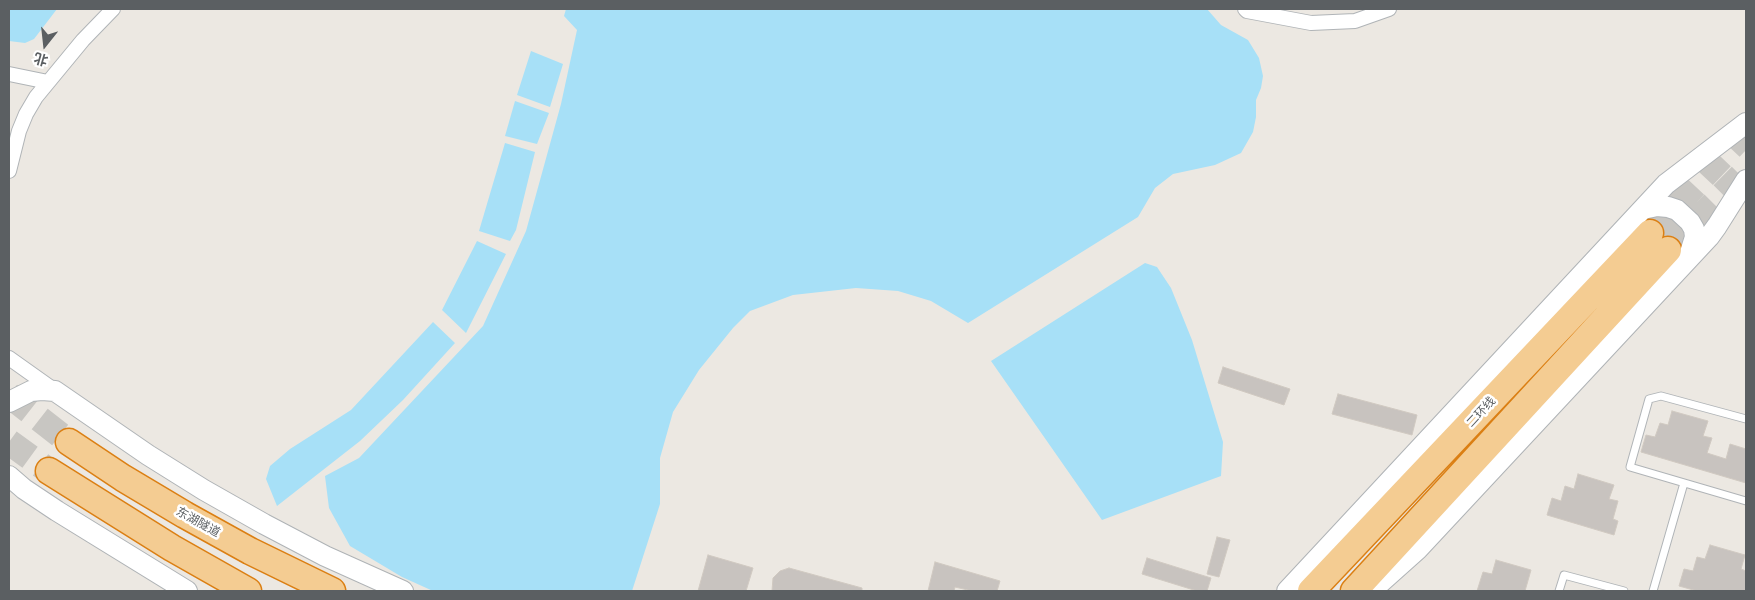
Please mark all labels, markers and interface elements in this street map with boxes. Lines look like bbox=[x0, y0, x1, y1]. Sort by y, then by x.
north arrow bbox=[20, 20, 70, 70]
text: 北 bbox=[32, 50, 50, 70]
street label: 二环线 bbox=[1463, 394, 1499, 430]
street label: 东湖隧道 bbox=[174, 504, 222, 540]

